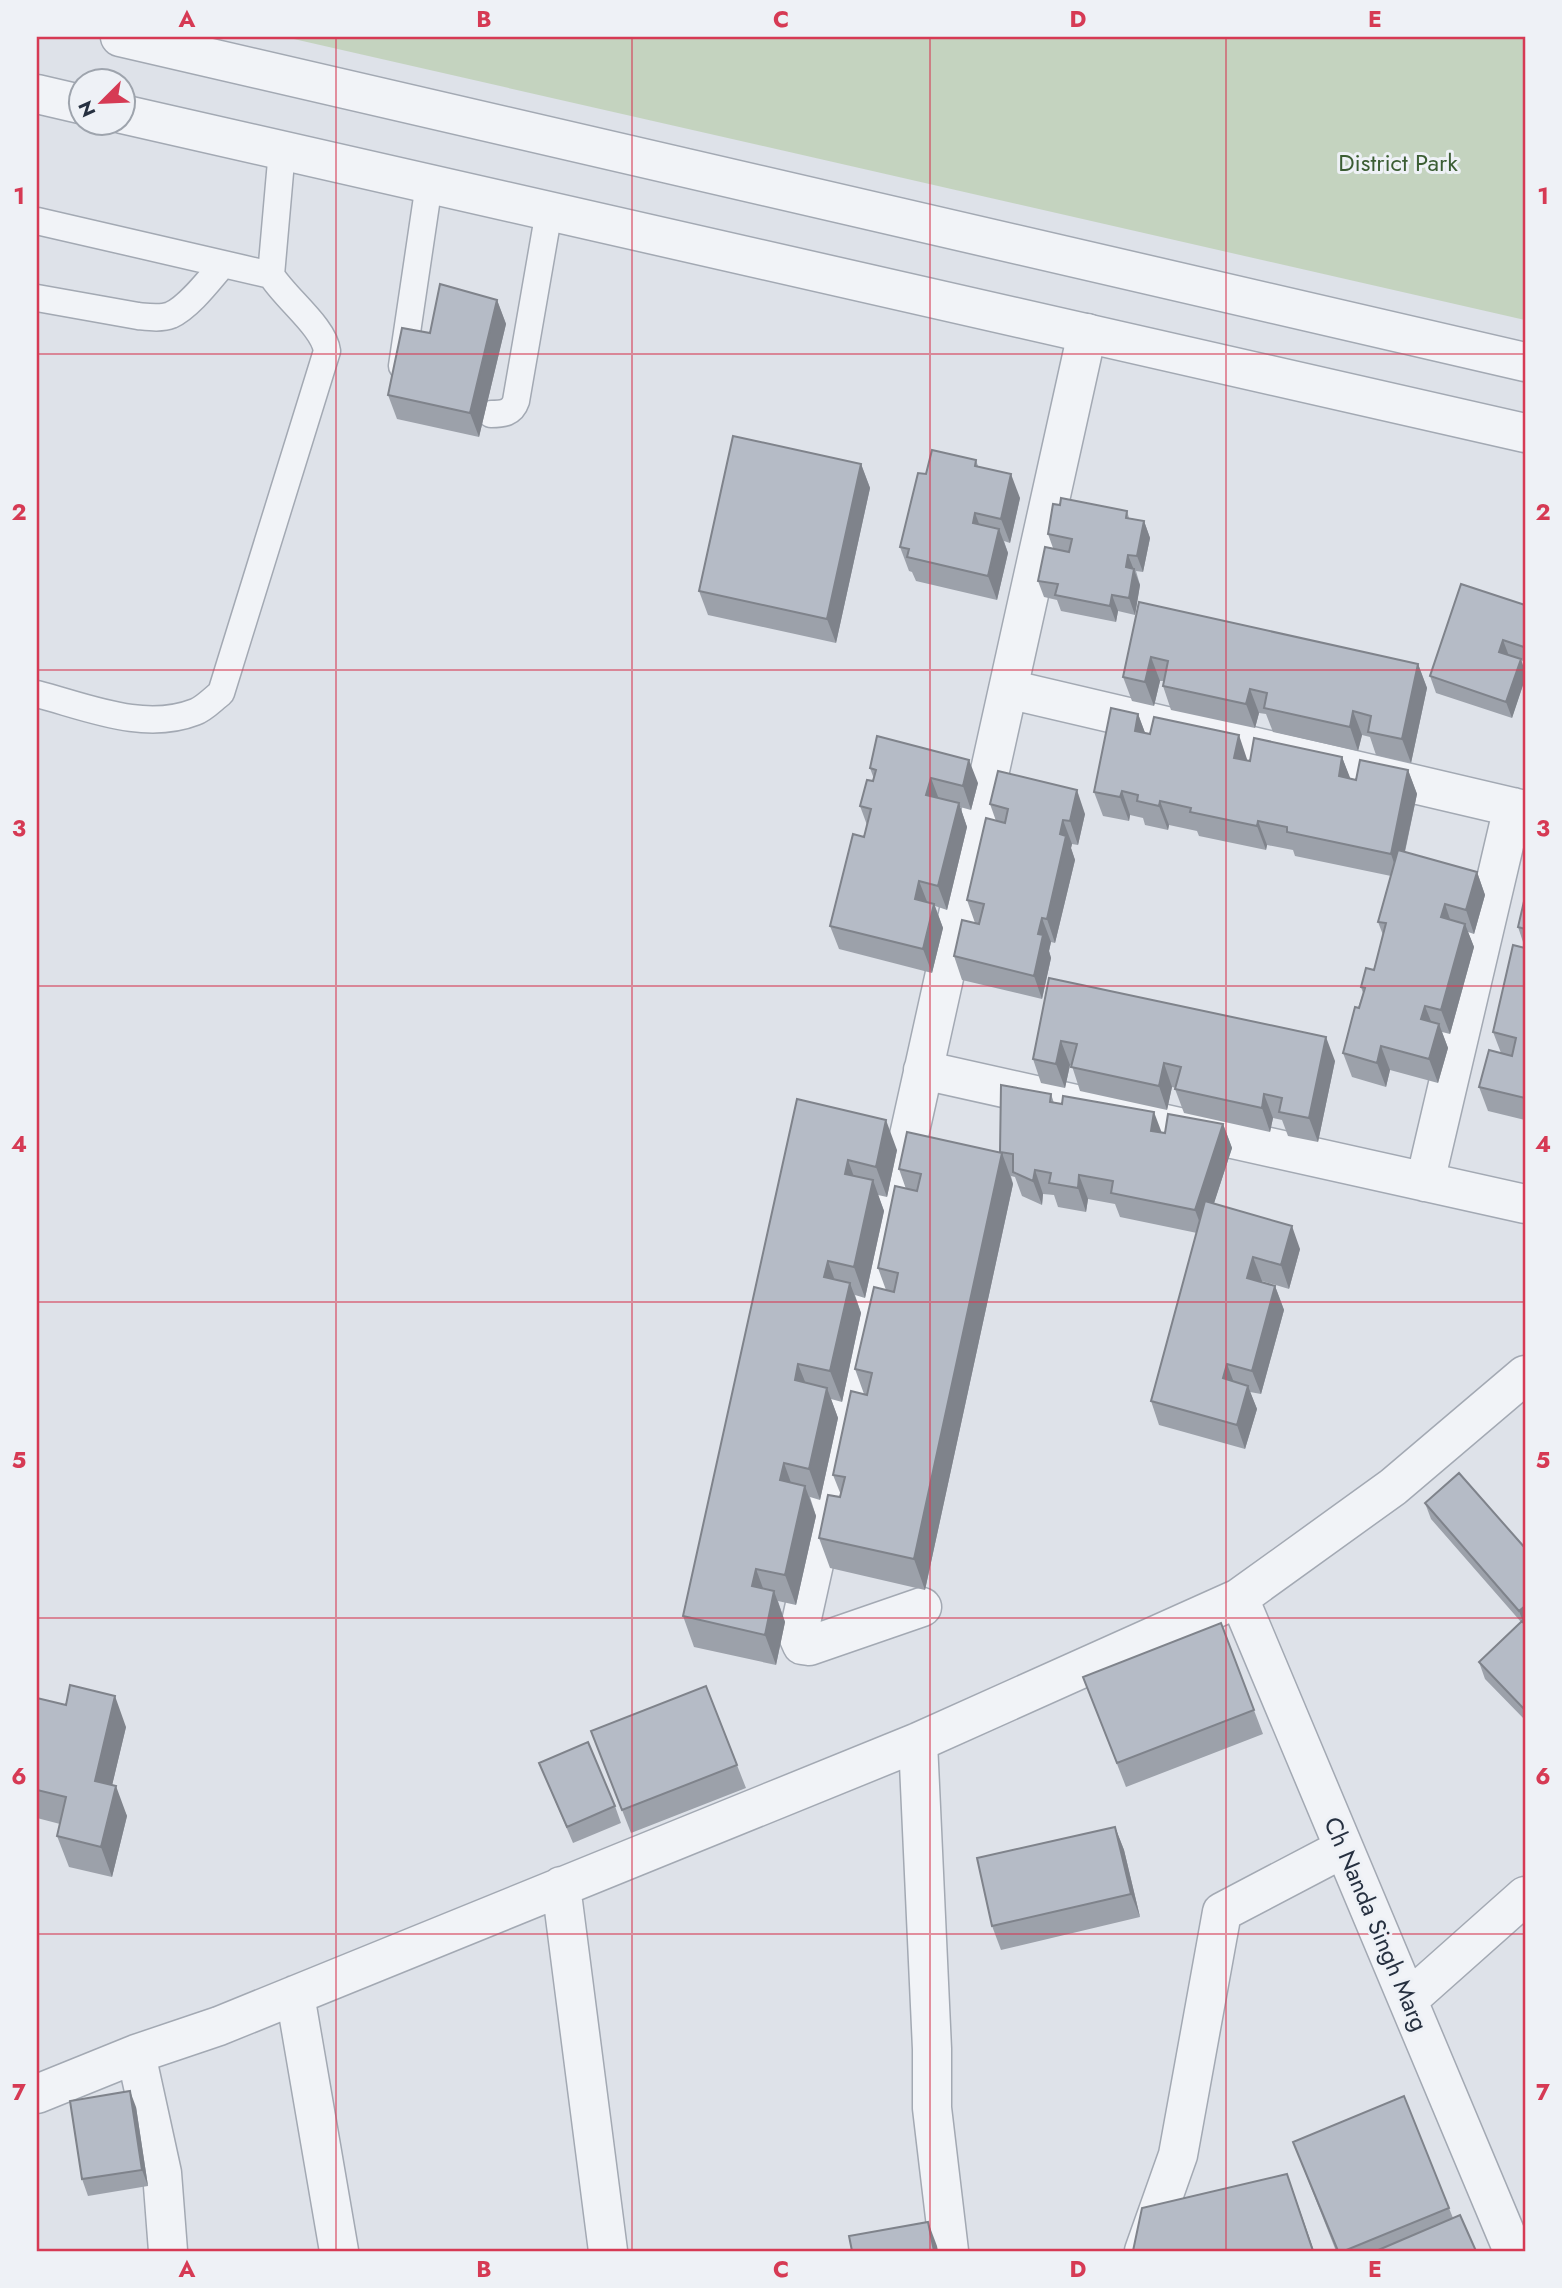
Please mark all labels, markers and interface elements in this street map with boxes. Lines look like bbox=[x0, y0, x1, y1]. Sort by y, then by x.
text: A bbox=[178, 2, 196, 36]
text: B bbox=[476, 2, 492, 36]
text: C bbox=[773, 2, 789, 36]
text: D bbox=[1070, 2, 1087, 36]
text: E bbox=[1368, 2, 1382, 36]
north arrow bbox=[66, 66, 136, 136]
text: N bbox=[72, 96, 102, 121]
park label: District Park bbox=[1338, 145, 1458, 180]
text: 1 bbox=[13, 179, 25, 213]
text: 1 bbox=[1537, 179, 1549, 213]
text: 2 bbox=[11, 495, 27, 529]
text: 2 bbox=[1535, 495, 1551, 529]
text: 3 bbox=[12, 811, 26, 845]
text: 3 bbox=[1536, 811, 1550, 845]
text: 4 bbox=[11, 1127, 27, 1161]
text: 4 bbox=[1535, 1127, 1551, 1161]
text: 5 bbox=[12, 1443, 26, 1477]
text: 5 bbox=[1536, 1443, 1550, 1477]
text: 6 bbox=[11, 1759, 27, 1793]
text: 6 bbox=[1535, 1759, 1551, 1793]
street label: Ch Nanda Singh Marg bbox=[1316, 1811, 1437, 2036]
text: 7 bbox=[12, 2075, 26, 2109]
text: 7 bbox=[1536, 2075, 1550, 2109]
text: A bbox=[178, 2252, 196, 2286]
text: B bbox=[476, 2252, 492, 2286]
text: C bbox=[773, 2252, 789, 2286]
text: D bbox=[1070, 2252, 1087, 2286]
text: E bbox=[1368, 2252, 1382, 2286]

